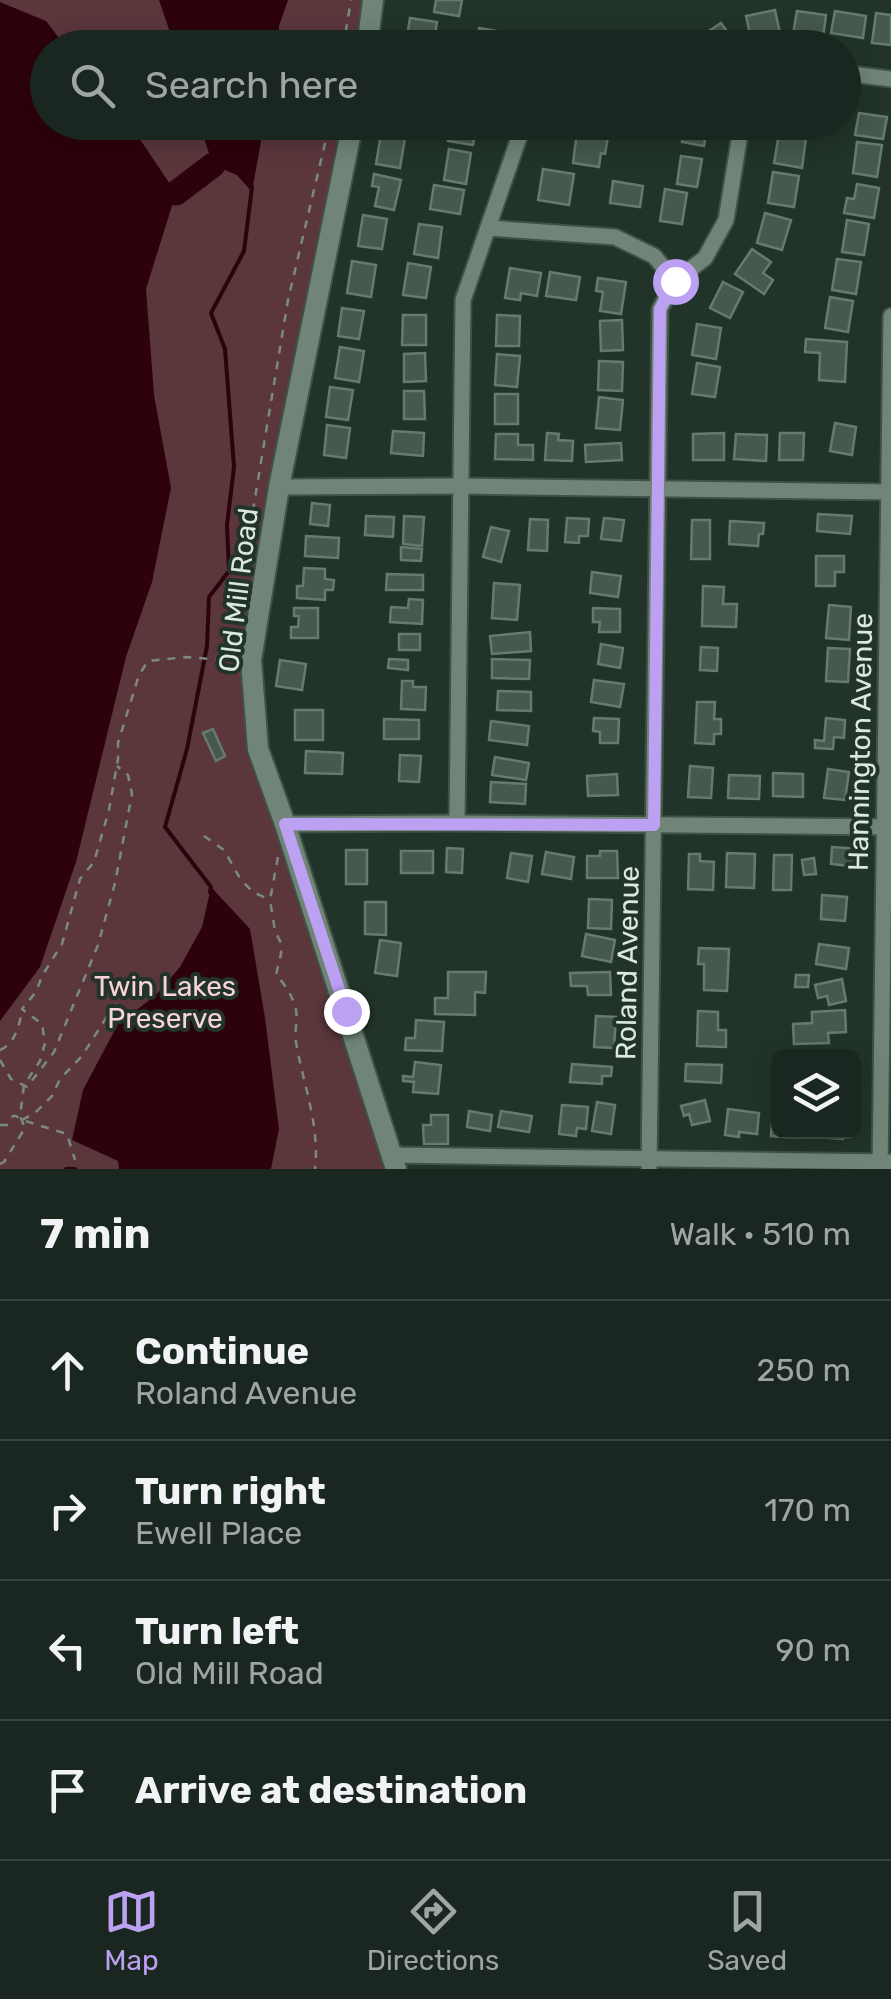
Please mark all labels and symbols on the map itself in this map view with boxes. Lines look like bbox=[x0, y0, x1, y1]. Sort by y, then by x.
route start bbox=[653, 259, 699, 305]
street label: Old Mill Road bbox=[212, 506, 265, 674]
street label: Hannington Avenue bbox=[842, 613, 879, 871]
street label: Roland Avenue bbox=[609, 866, 646, 1060]
park label: Twin Lakes Preserve bbox=[94, 970, 236, 1035]
route end bbox=[324, 989, 370, 1035]

